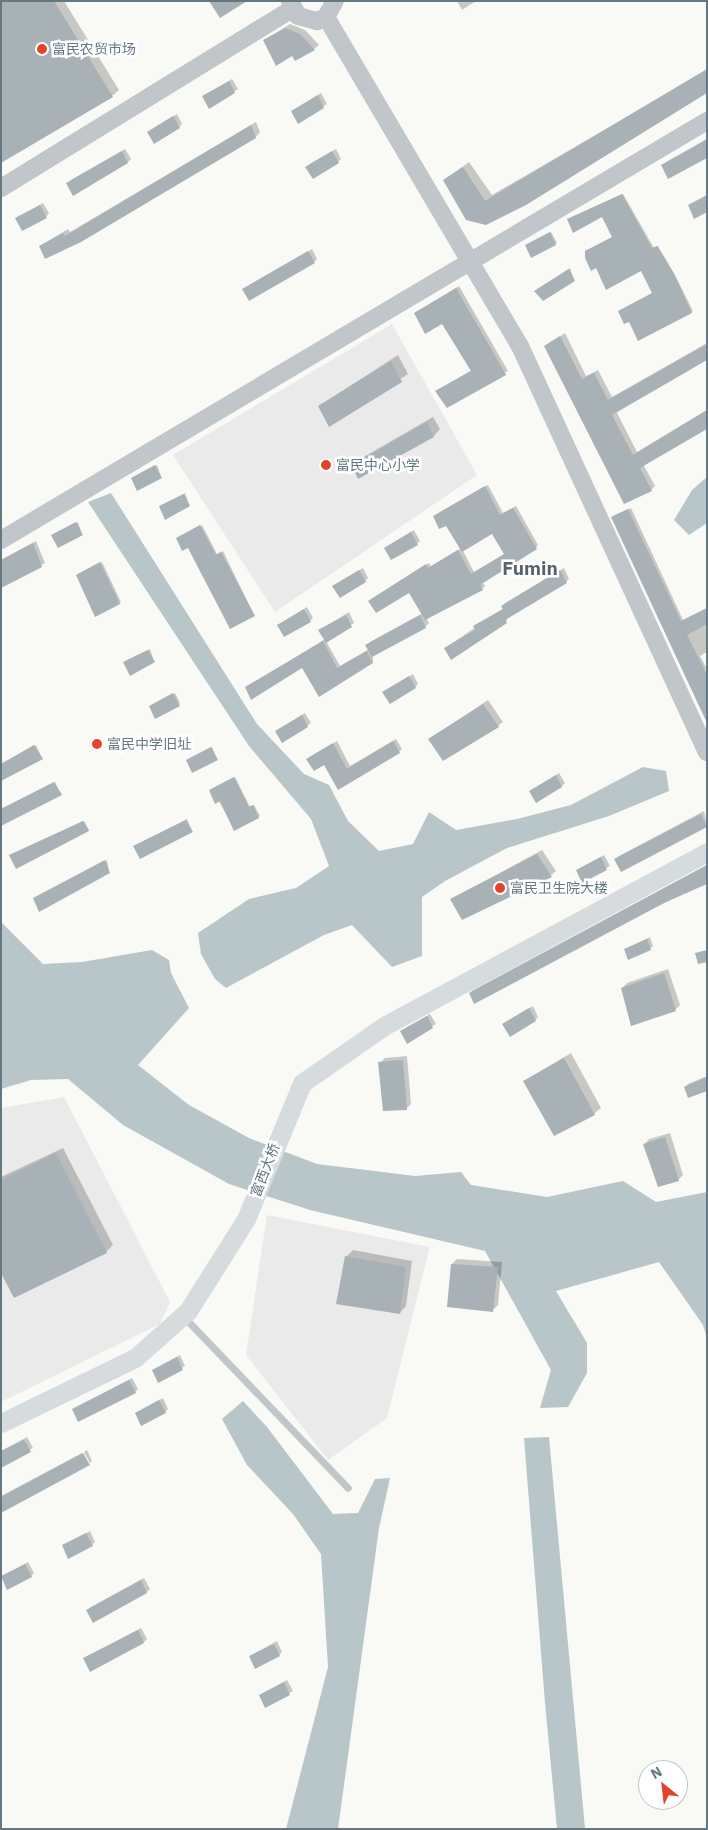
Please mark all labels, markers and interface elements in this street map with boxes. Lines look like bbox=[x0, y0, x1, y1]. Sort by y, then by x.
place label: 富民农贸市场 bbox=[52, 41, 136, 57]
marker: 富民农贸市场 bbox=[36, 43, 48, 55]
place label: 富民中心小学 bbox=[336, 457, 420, 473]
marker: 富民中心小学 bbox=[320, 459, 332, 471]
district label: Fumin bbox=[502, 558, 558, 580]
place label: 富民中学旧址 bbox=[107, 736, 191, 752]
marker: 富民中学旧址 bbox=[91, 738, 103, 750]
place label: 富民卫生院大楼 bbox=[510, 880, 608, 896]
marker: 富民卫生院大楼 bbox=[494, 882, 506, 894]
street label: 富西大桥 bbox=[247, 1141, 283, 1199]
north arrow bbox=[638, 1760, 688, 1810]
text: N bbox=[647, 1762, 665, 1783]

